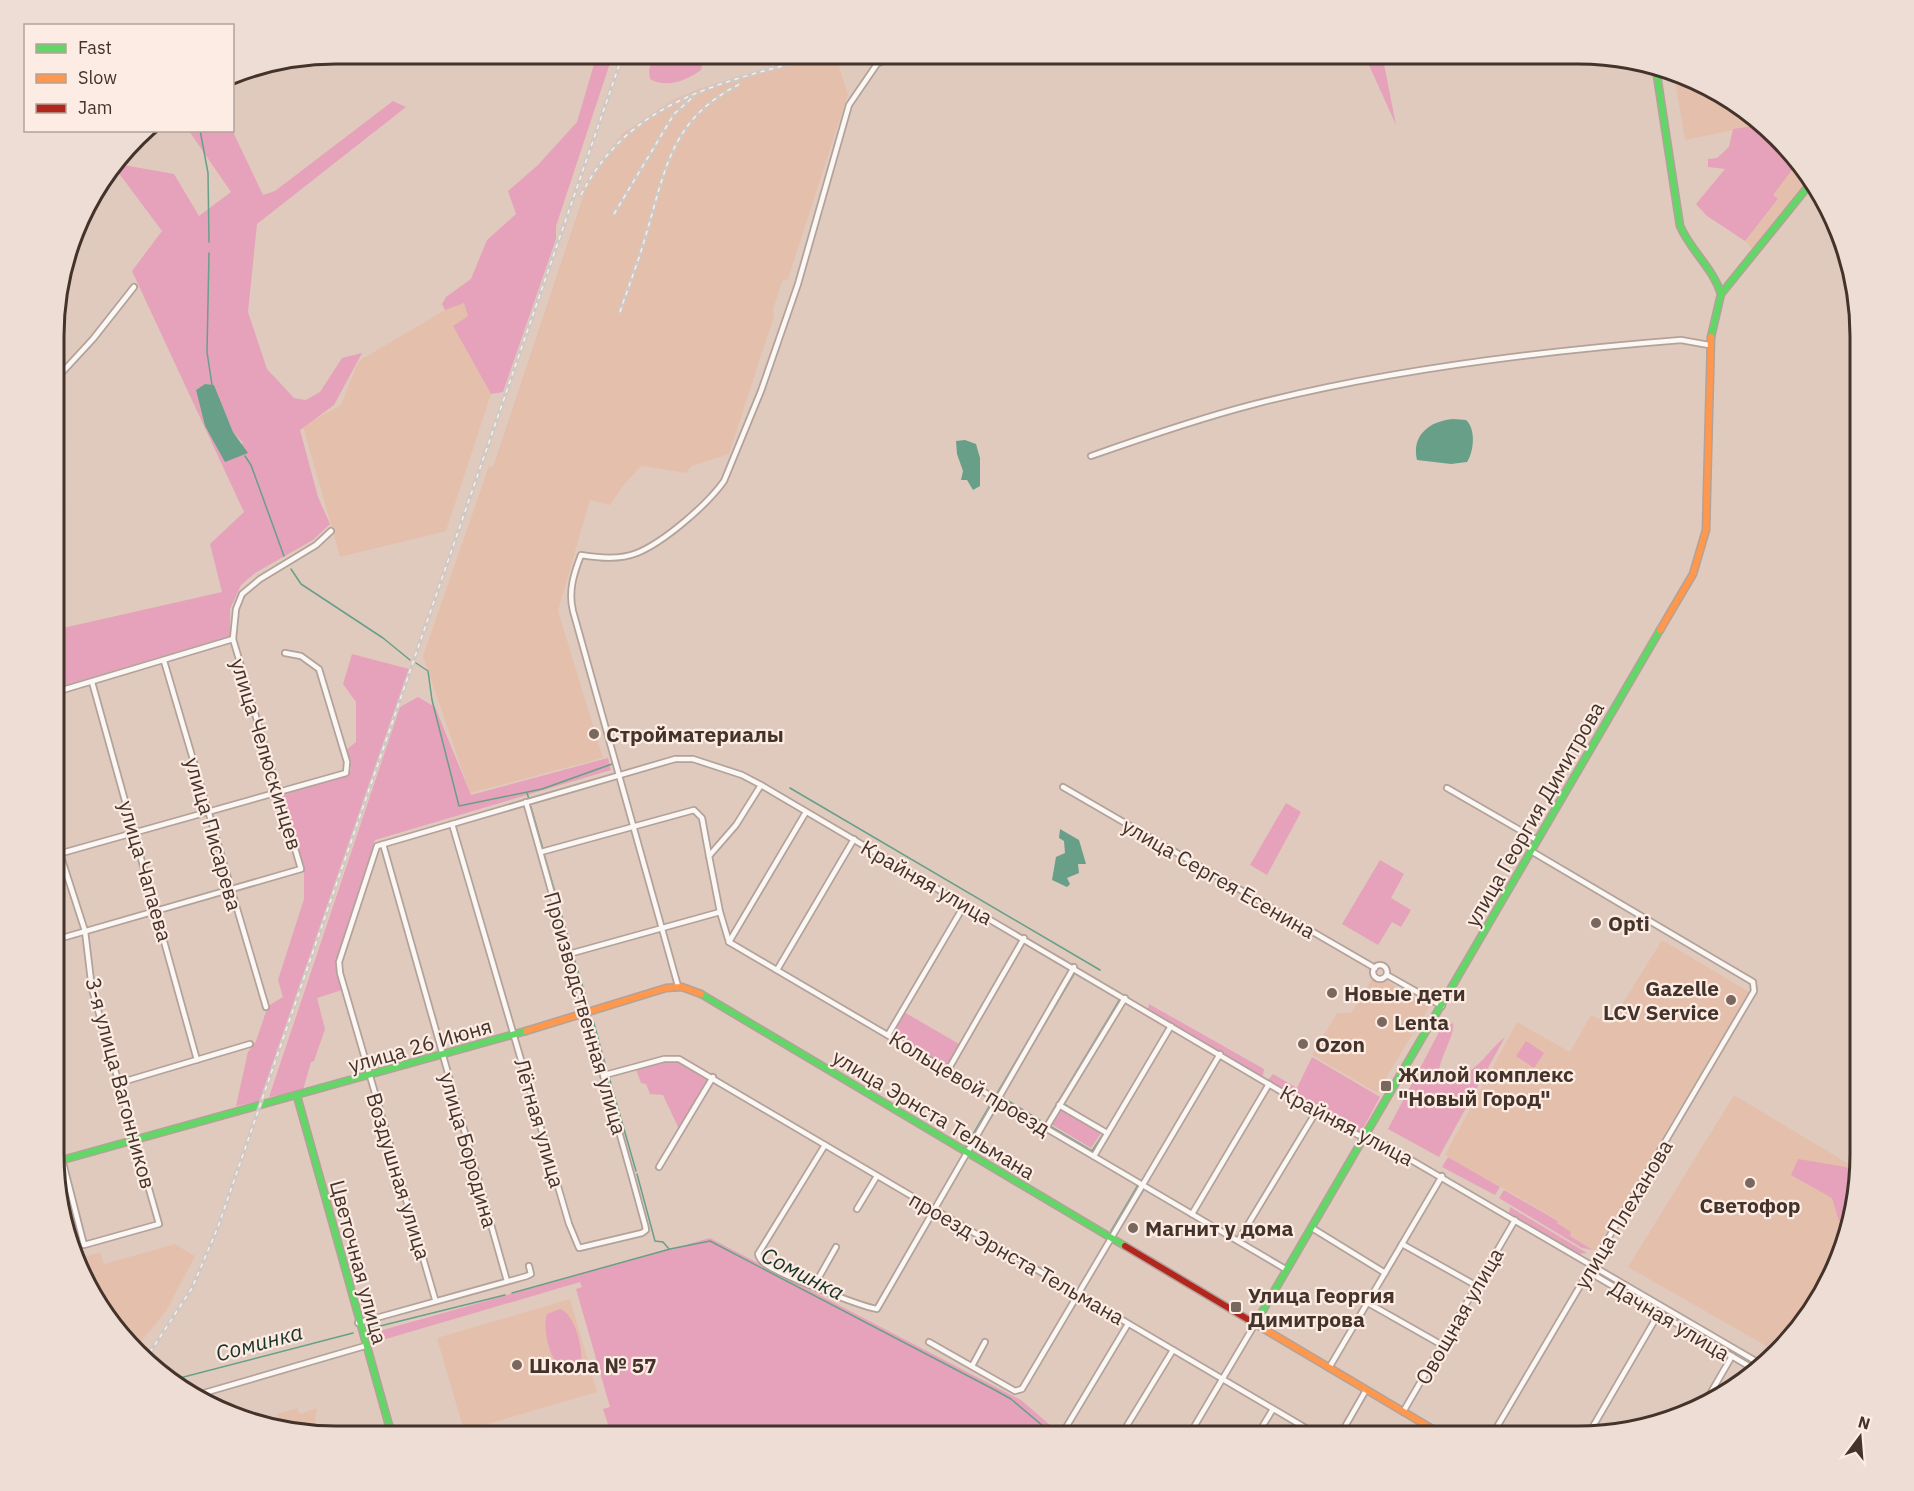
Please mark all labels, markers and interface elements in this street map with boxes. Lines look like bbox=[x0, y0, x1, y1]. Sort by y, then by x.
legend bbox=[24, 24, 234, 132]
text: Fast bbox=[78, 36, 112, 59]
text: Slow bbox=[78, 66, 117, 89]
text: Jam bbox=[78, 96, 113, 119]
street label: улица Челюскинцев bbox=[225, 655, 309, 853]
street label: улица Георгия Димитрова bbox=[1458, 696, 1610, 932]
place label: Стройматериалы bbox=[606, 720, 784, 748]
marker: Стройматериалы bbox=[587, 727, 601, 741]
street label: улица Писарева bbox=[179, 754, 249, 914]
street label: улица Чапаева bbox=[112, 797, 180, 945]
street label: улица Сергея Есенина bbox=[1117, 811, 1321, 945]
street label: Крайняя улица bbox=[856, 833, 998, 931]
street label: Производственная улица bbox=[538, 888, 634, 1138]
place label: Opti bbox=[1608, 909, 1650, 937]
marker: Opti bbox=[1589, 916, 1603, 930]
street label: 3-я улица Вагонников bbox=[79, 974, 163, 1192]
place label: Gazelle LCV Service bbox=[1603, 974, 1719, 1026]
place label: Новые дети bbox=[1344, 979, 1466, 1007]
marker: Новые дети bbox=[1325, 986, 1339, 1000]
marker: Gazelle LCV Service bbox=[1724, 993, 1738, 1007]
place label: Lenta bbox=[1394, 1008, 1449, 1036]
street label: улица 26 Июня bbox=[345, 1011, 495, 1079]
marker: Lenta bbox=[1375, 1015, 1389, 1029]
street label: Кольцевой проезд bbox=[884, 1024, 1056, 1142]
place label: Ozon bbox=[1315, 1030, 1365, 1058]
marker: Ozon bbox=[1296, 1037, 1310, 1051]
street label: улица Эрнста Тельмана bbox=[827, 1042, 1041, 1186]
street label: Лётная улица bbox=[508, 1055, 572, 1191]
place label: Жилой комплекс "Новый Город" bbox=[1398, 1060, 1574, 1112]
street label: улица Бородина bbox=[433, 1069, 505, 1231]
street label: Крайняя улица bbox=[1275, 1078, 1419, 1172]
marker: Жилой комплекс "Новый Город" bbox=[1379, 1079, 1393, 1093]
street label: Воздушная улица bbox=[360, 1089, 438, 1263]
street label: улица Плеханова bbox=[1567, 1134, 1679, 1294]
marker: Светофор bbox=[1743, 1176, 1757, 1190]
street label: Цветочная улица bbox=[324, 1177, 394, 1347]
street label: проезд Эрнста Тельмана bbox=[904, 1185, 1130, 1331]
place label: Светофор bbox=[1699, 1191, 1801, 1219]
place label: Магнит у дома bbox=[1145, 1214, 1293, 1242]
marker: Магнит у дома bbox=[1126, 1221, 1140, 1235]
water label: Соминка bbox=[757, 1240, 849, 1306]
street label: Овощная улица bbox=[1408, 1242, 1510, 1390]
street label: Дачная улица bbox=[1605, 1273, 1735, 1367]
place label: Улица Георгия Димитрова bbox=[1248, 1281, 1395, 1333]
marker: Улица Георгия Димитрова bbox=[1229, 1300, 1243, 1314]
water label: Соминка bbox=[212, 1316, 306, 1368]
place label: Школа № 57 bbox=[529, 1351, 657, 1379]
marker: Школа № 57 bbox=[510, 1358, 524, 1372]
north arrow bbox=[1830, 1407, 1890, 1467]
text: N bbox=[1856, 1411, 1872, 1434]

